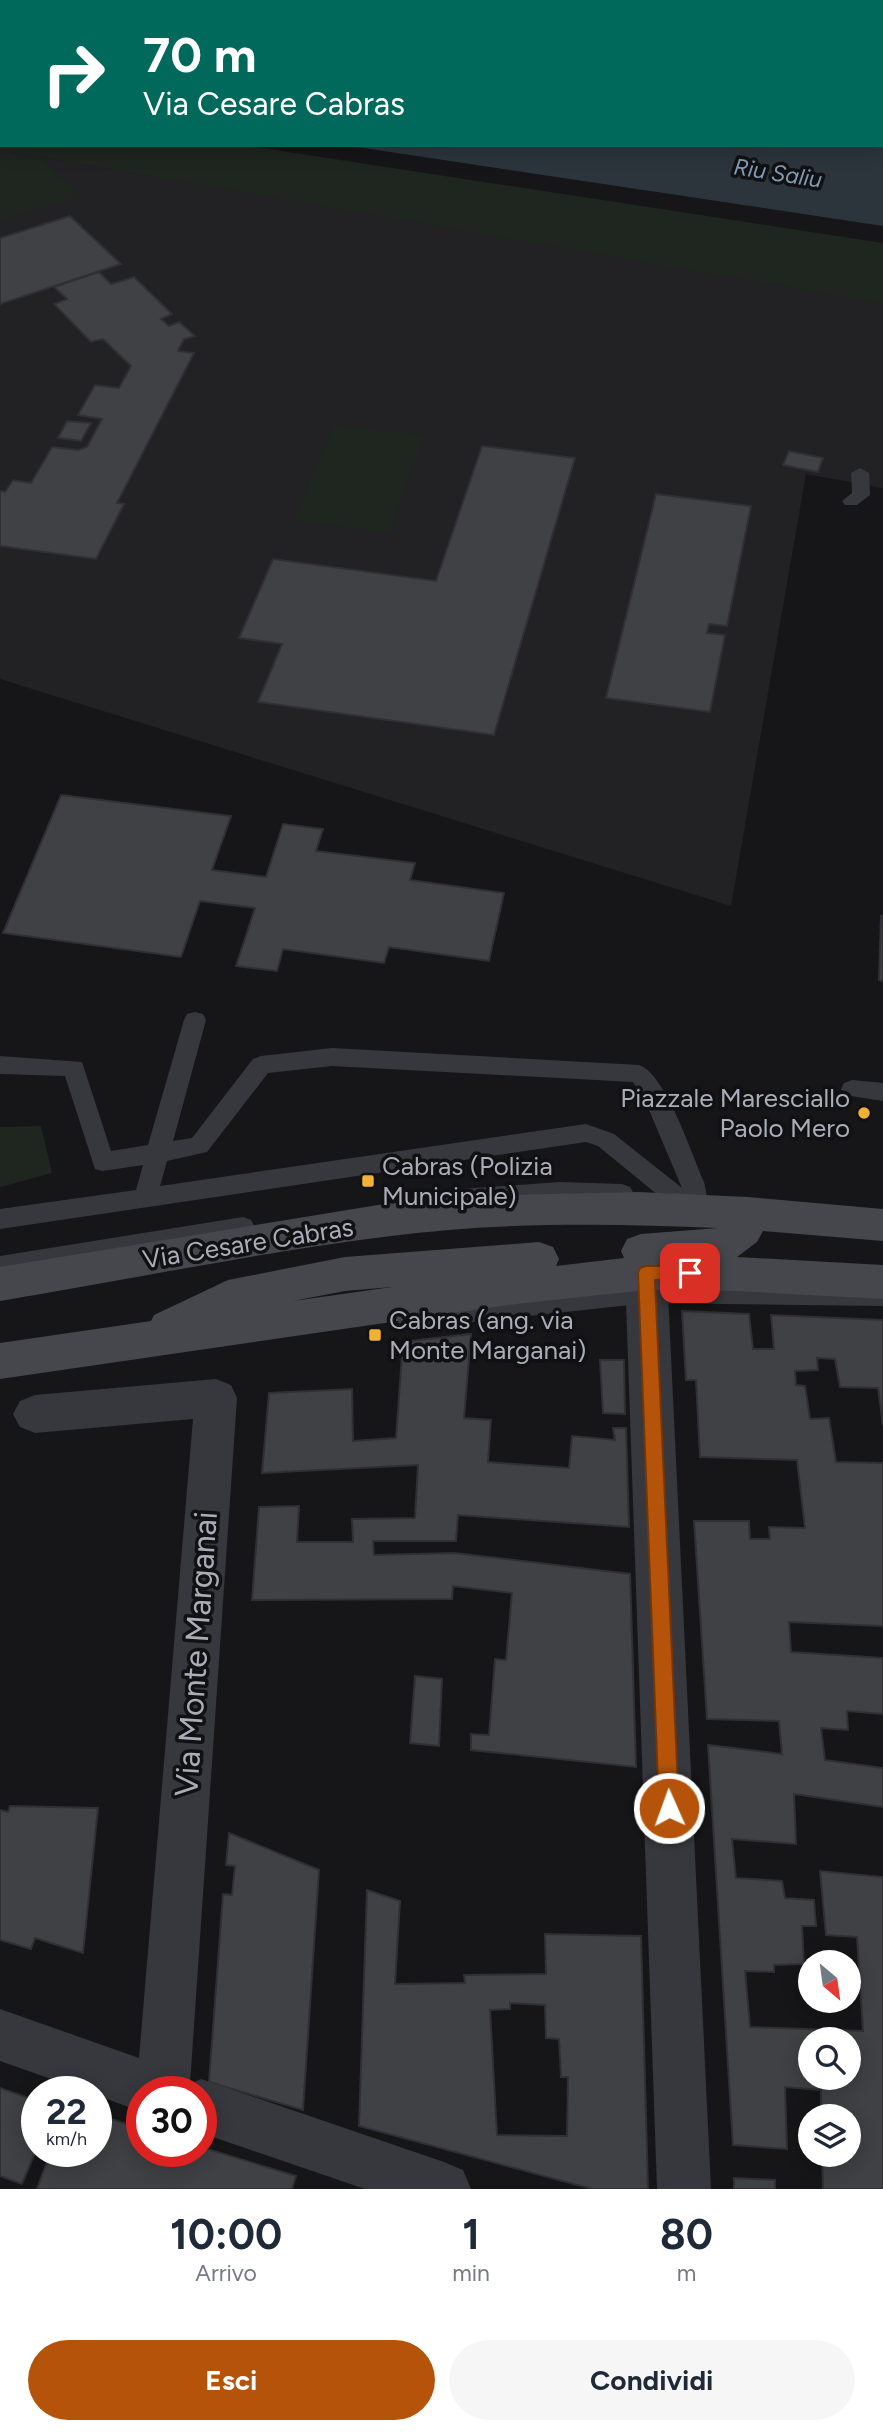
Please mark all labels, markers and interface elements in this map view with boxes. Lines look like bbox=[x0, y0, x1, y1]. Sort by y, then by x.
text: 70 m bbox=[143, 25, 256, 84]
icon: right bbox=[28, 28, 119, 119]
text: Via Cesare Cabras bbox=[143, 85, 405, 123]
water label: Riu Saliu bbox=[732, 152, 824, 194]
place label: Piazzale Maresciallo Paolo Mero bbox=[620, 1082, 850, 1144]
marker: Piazzale Maresciallo Paolo Mero bbox=[856, 1105, 872, 1121]
place label: Cabras (Polizia Municipale) bbox=[382, 1150, 553, 1212]
marker: Cabras (Polizia Municipale) bbox=[360, 1173, 376, 1189]
street label: Via Cesare Cabras bbox=[140, 1211, 356, 1275]
pin bbox=[660, 1243, 720, 1303]
icon: arrive bbox=[671, 1254, 709, 1292]
place label: Cabras (ang. via Monte Marganai) bbox=[389, 1304, 586, 1366]
marker: Cabras (ang. via Monte Marganai) bbox=[367, 1327, 383, 1343]
street label: Via Monte Marganai bbox=[167, 1510, 225, 1798]
position arrow bbox=[632, 1771, 706, 1845]
north arrow bbox=[798, 1950, 861, 2012]
map controls bbox=[798, 1950, 861, 2167]
button: search bbox=[798, 2027, 861, 2090]
speed limit sign: 30 bbox=[126, 2076, 217, 2167]
text: 22 bbox=[46, 2091, 87, 2133]
button: layers bbox=[798, 2104, 861, 2167]
text: km/h bbox=[46, 2128, 87, 2150]
text: 10:00 bbox=[170, 2209, 282, 2260]
text: 1 bbox=[462, 2209, 480, 2260]
text: 80 bbox=[660, 2209, 713, 2260]
text: Arrivo bbox=[195, 2259, 257, 2287]
text: min bbox=[452, 2259, 490, 2287]
text: m bbox=[677, 2259, 696, 2287]
button: Esci bbox=[28, 2340, 435, 2420]
button: Condividi bbox=[449, 2340, 855, 2420]

